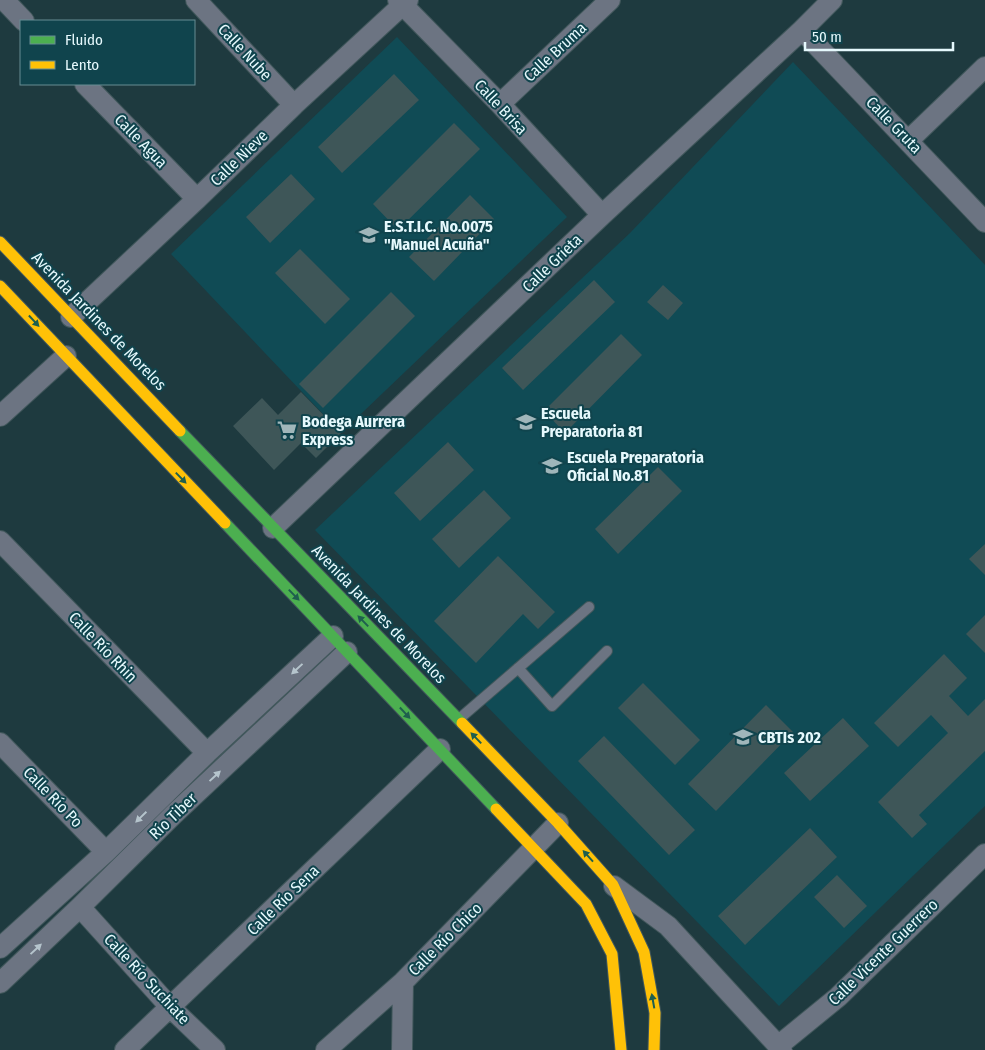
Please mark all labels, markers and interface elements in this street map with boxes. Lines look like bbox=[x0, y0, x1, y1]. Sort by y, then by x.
street label: Calle Bruma bbox=[520, 18, 590, 86]
legend bbox=[20, 20, 195, 85]
street label: Calle Nube bbox=[214, 20, 276, 84]
scale bar bbox=[805, 20, 952, 52]
text: 50 m bbox=[812, 28, 842, 46]
text: Fluido bbox=[65, 31, 103, 49]
text: Lento bbox=[65, 56, 99, 74]
street label: Calle Brisa bbox=[471, 75, 531, 139]
street label: Calle Gruta bbox=[862, 93, 926, 158]
street label: Calle Agua bbox=[111, 110, 171, 172]
street label: Calle Nieve bbox=[206, 126, 272, 190]
place label: E.S.T.I.C. No.0075 "Manuel Acuña" bbox=[384, 217, 493, 254]
school or university icon: E.S.T.I.C. No.0075 "Manuel Acuña" bbox=[358, 224, 380, 246]
street label: Calle Grieta bbox=[518, 230, 586, 296]
street label: Avenida Jardines de Morelos bbox=[28, 248, 170, 394]
one-way arrow bbox=[27, 315, 39, 327]
place label: Escuela Preparatoria 81 bbox=[541, 404, 643, 441]
school or university icon: Escuela Preparatoria 81 bbox=[515, 411, 537, 433]
place label: Bodega Aurrera Express bbox=[302, 412, 405, 449]
supermarket icon: Bodega Aurrera Express bbox=[276, 419, 298, 441]
place label: Escuela Preparatoria Oficial No.81 bbox=[567, 448, 704, 485]
school or university icon: Escuela Preparatoria Oficial No.81 bbox=[541, 455, 563, 477]
one-way arrow bbox=[175, 472, 187, 484]
street label: Avenida Jardines de Morelos bbox=[308, 541, 450, 687]
one-way arrow bbox=[288, 589, 300, 601]
street label: Calle Río Rhin bbox=[65, 608, 141, 686]
one-way arrow bbox=[357, 616, 369, 628]
one-way arrow bbox=[292, 663, 304, 675]
one-way arrow bbox=[399, 707, 411, 719]
school or university icon: CBTIs 202 bbox=[732, 726, 754, 748]
place label: CBTIs 202 bbox=[758, 728, 821, 747]
one-way arrow bbox=[470, 732, 482, 744]
street label: Calle Río Po bbox=[19, 763, 87, 831]
one-way arrow bbox=[209, 770, 221, 782]
street label: Río Tiber bbox=[145, 789, 201, 843]
one-way arrow bbox=[136, 811, 148, 823]
one-way arrow bbox=[582, 850, 593, 863]
street label: Calle Río Sena bbox=[243, 861, 323, 939]
street label: Calle Vicente Guerrero bbox=[824, 895, 942, 1009]
street label: Calle Río Chico bbox=[404, 898, 486, 980]
street label: Calle Río Suchiate bbox=[100, 930, 194, 1028]
one-way arrow bbox=[29, 943, 41, 955]
one-way arrow bbox=[648, 993, 656, 1009]

